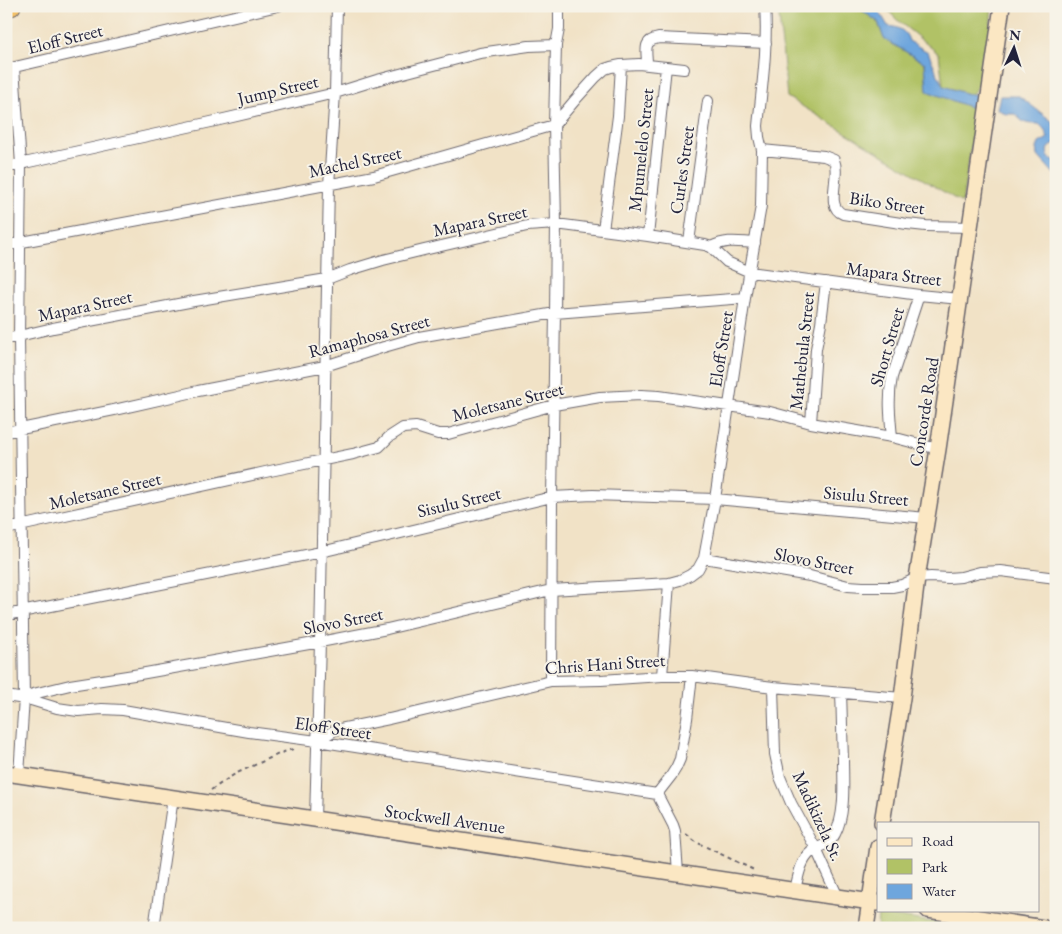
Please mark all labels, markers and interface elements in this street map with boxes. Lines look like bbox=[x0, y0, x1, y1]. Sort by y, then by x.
street label: Eloff Street bbox=[25, 18, 105, 59]
north arrow bbox=[990, 22, 1040, 72]
text: N bbox=[1009, 26, 1022, 44]
street label: Jump Street bbox=[233, 69, 321, 110]
street label: Mpumelelo Street bbox=[623, 87, 658, 213]
street label: Curles Street bbox=[664, 124, 699, 215]
street label: Machel Street bbox=[306, 140, 404, 183]
street label: Biko Street bbox=[848, 186, 926, 219]
street label: Mapara Street bbox=[431, 199, 529, 242]
street label: Mapara Street bbox=[845, 256, 943, 291]
street label: Mapara Street bbox=[36, 284, 134, 327]
street label: Mathebula Street bbox=[784, 291, 819, 411]
street label: Short Street bbox=[864, 304, 909, 389]
street label: Ramaphosa Street bbox=[306, 308, 432, 363]
street label: Eloff Street bbox=[703, 309, 738, 389]
street label: Concorde Road bbox=[904, 355, 944, 468]
street label: Moletsane Street bbox=[450, 376, 566, 426]
street label: Moletsane Street bbox=[47, 466, 163, 515]
street label: Sisulu Street bbox=[823, 480, 910, 511]
street label: Sisulu Street bbox=[415, 481, 503, 522]
street label: Slovo Street bbox=[772, 542, 856, 580]
street label: Slovo Street bbox=[301, 601, 385, 640]
street label: Chris Hani Street bbox=[544, 648, 666, 679]
street label: Eloff Street bbox=[293, 711, 373, 744]
street label: Madikizela St. bbox=[788, 767, 849, 864]
street label: Stockwell Avenue bbox=[383, 799, 507, 838]
legend bbox=[877, 822, 1040, 912]
text: Road bbox=[922, 831, 954, 850]
text: Park bbox=[922, 857, 949, 876]
text: Water bbox=[922, 881, 956, 900]

